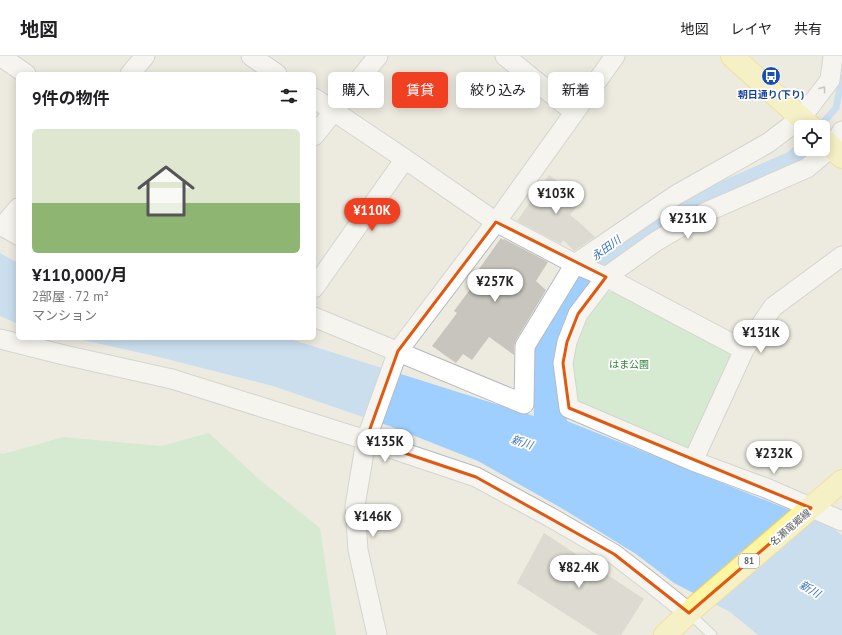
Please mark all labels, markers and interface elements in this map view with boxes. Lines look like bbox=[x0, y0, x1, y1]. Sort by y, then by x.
text: 地図 bbox=[20, 17, 58, 41]
text: 地図 bbox=[680, 20, 708, 38]
text: レイヤ bbox=[730, 20, 772, 38]
text: 共有 bbox=[794, 20, 822, 38]
bus stop icon: 朝日通り(下り) bbox=[760, 65, 782, 87]
chip: 購入 bbox=[328, 72, 384, 108]
chip: 賃貸 bbox=[392, 72, 448, 108]
chip: 絞り込み bbox=[456, 72, 540, 108]
chip: 新着 bbox=[548, 72, 604, 108]
icon: filters bbox=[278, 85, 300, 107]
text: 9件の物件 bbox=[32, 87, 110, 109]
one-way arrow bbox=[818, 87, 825, 94]
place label: 朝日通り(下り) bbox=[738, 88, 804, 101]
map controls bbox=[794, 120, 830, 156]
button: locate bbox=[794, 120, 830, 156]
icon: home bbox=[130, 155, 202, 227]
pin: ¥103K bbox=[528, 181, 584, 215]
text: ¥103K bbox=[537, 185, 575, 202]
pin: ¥110K bbox=[344, 198, 400, 232]
text: ¥110K bbox=[353, 202, 391, 219]
pin: ¥231K bbox=[660, 206, 716, 240]
text: ¥231K bbox=[669, 210, 707, 227]
water label: 永田川 bbox=[589, 232, 624, 264]
text: ¥110,000/月 bbox=[32, 264, 128, 286]
pin: ¥257K bbox=[467, 269, 523, 303]
text: ¥257K bbox=[476, 273, 514, 290]
text: 2部屋 · 72 m² bbox=[32, 288, 109, 305]
text: マンション bbox=[32, 307, 97, 324]
pin: ¥131K bbox=[733, 320, 789, 354]
text: ¥131K bbox=[742, 324, 780, 341]
park label: はま公園 bbox=[609, 358, 649, 371]
pin: ¥135K bbox=[357, 429, 413, 463]
water label: 新川 bbox=[509, 432, 536, 452]
text: ¥135K bbox=[366, 433, 404, 450]
pin: ¥232K bbox=[746, 441, 802, 475]
text: ¥232K bbox=[755, 445, 793, 462]
pin: ¥146K bbox=[345, 504, 401, 538]
street label: 名瀬竜郷線 bbox=[767, 506, 813, 549]
text: ¥146K bbox=[354, 508, 392, 525]
road number: 81 bbox=[739, 554, 759, 568]
pin: ¥82.4K bbox=[546, 555, 612, 589]
text: ¥82.4K bbox=[559, 559, 599, 576]
water label: 新川 bbox=[797, 577, 824, 601]

